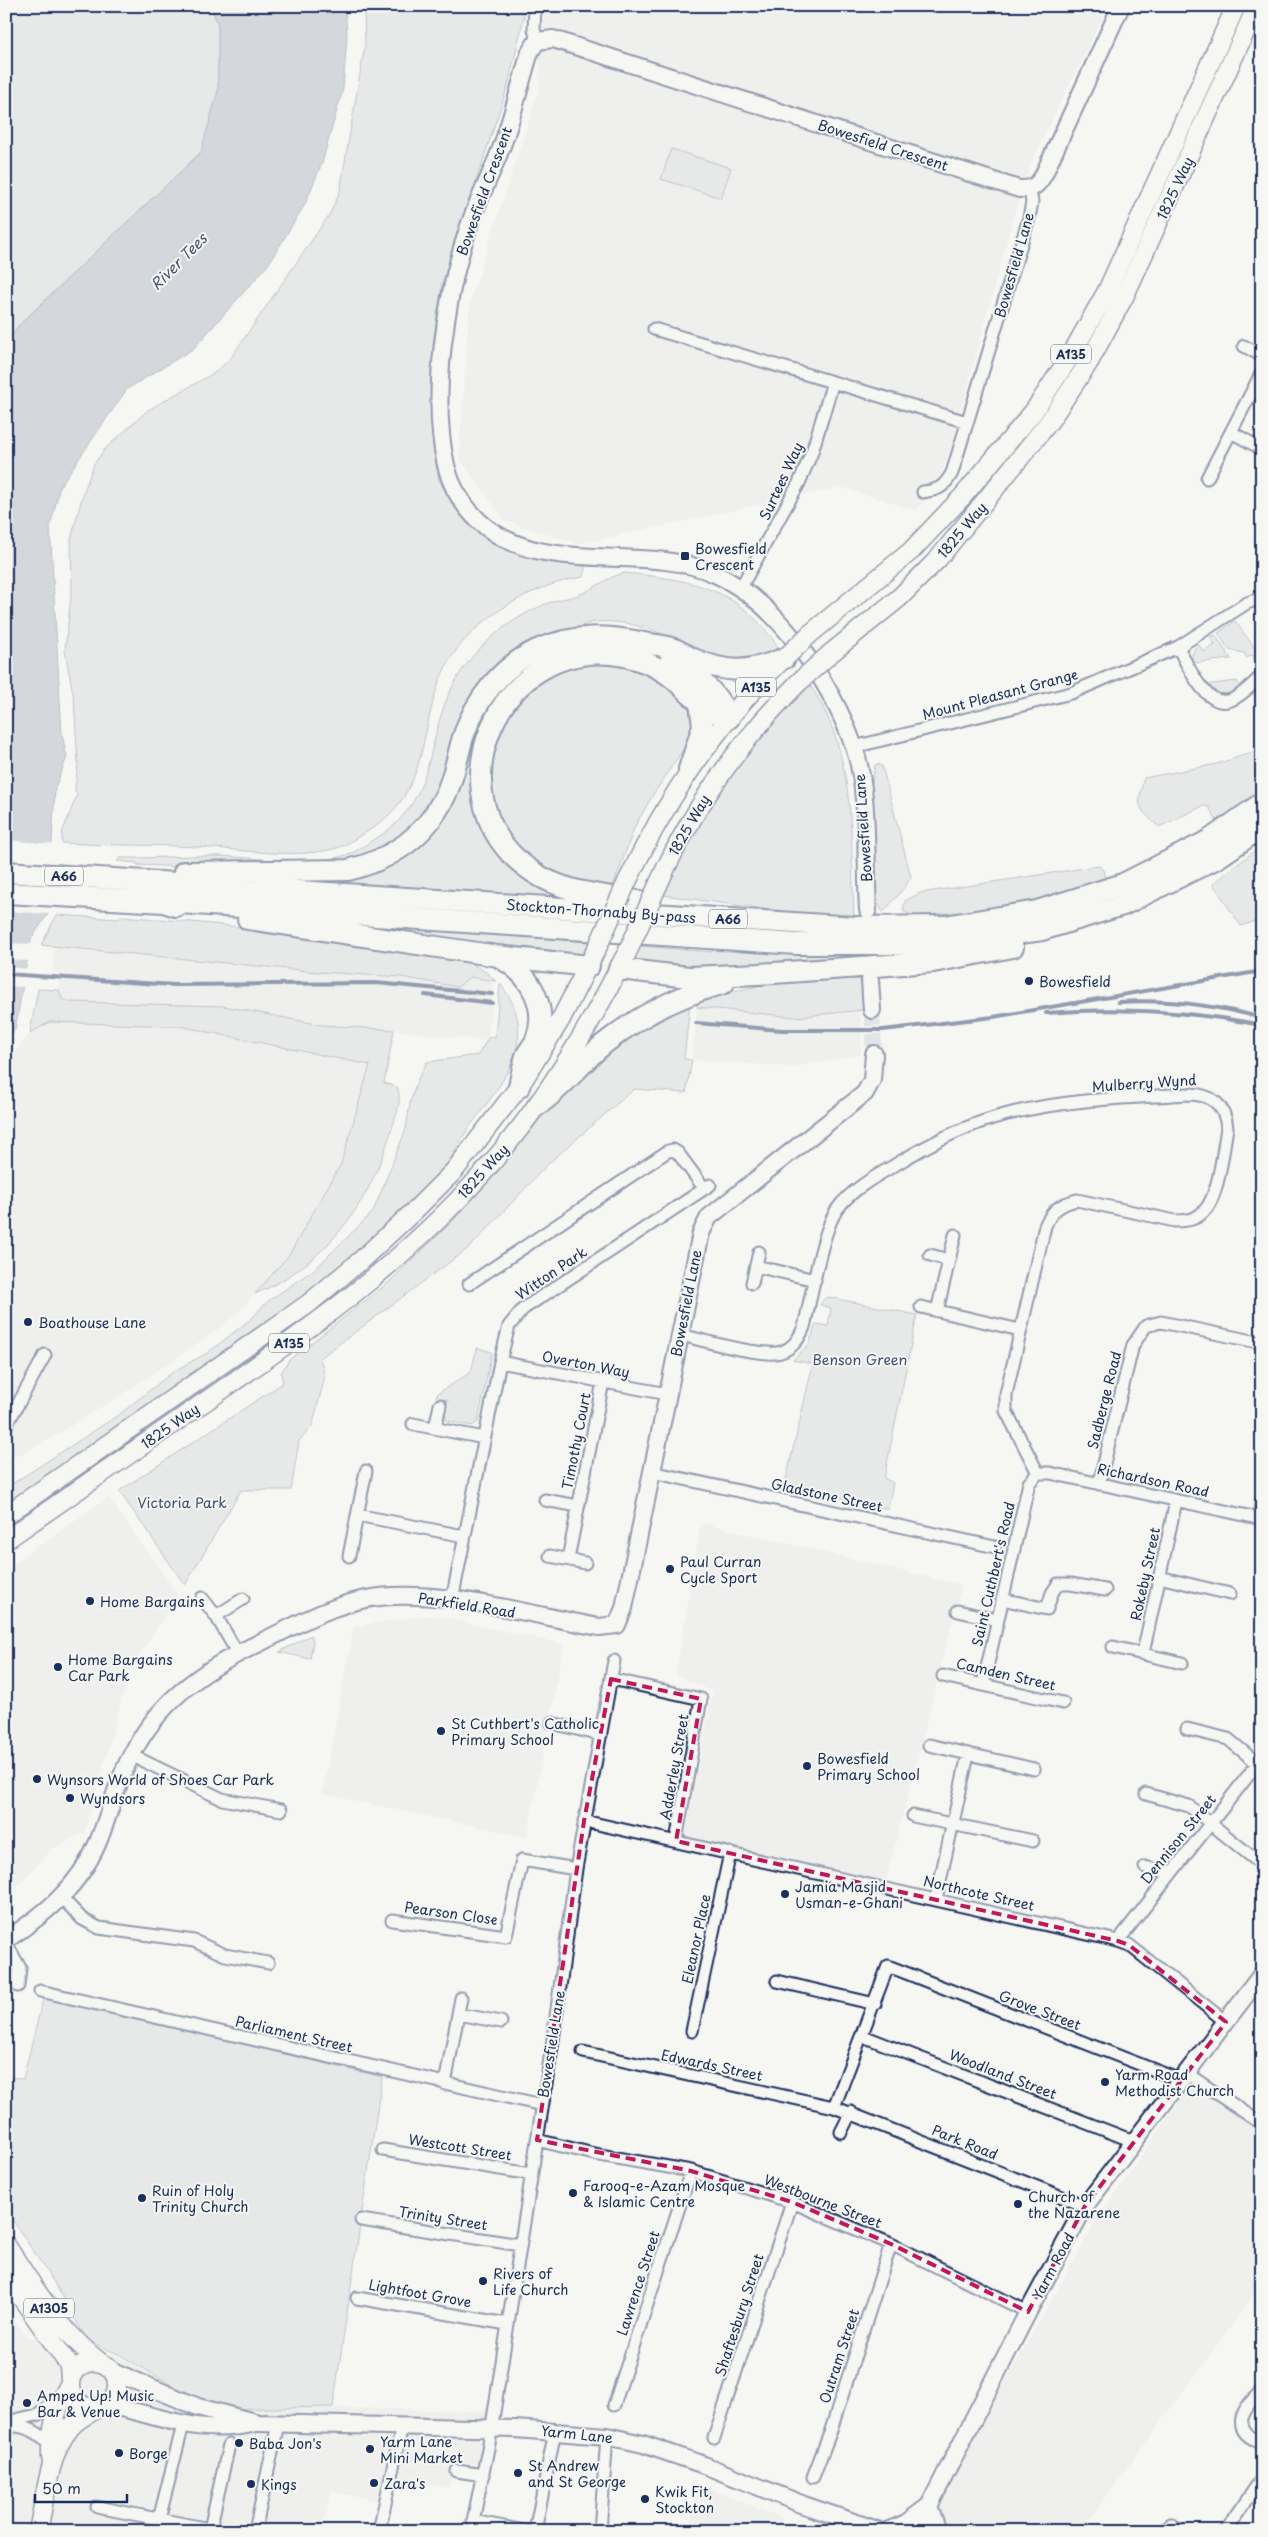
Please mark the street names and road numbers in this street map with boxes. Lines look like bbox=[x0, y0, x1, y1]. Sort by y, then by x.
street label: Bowesfield Crescent bbox=[815, 114, 951, 176]
street label: Bowesfield Crescent bbox=[451, 123, 517, 258]
street label: 1825 Way bbox=[1151, 153, 1199, 223]
street label: Bowesfield Lane bbox=[989, 210, 1039, 320]
road number: A135 bbox=[1051, 344, 1091, 364]
street label: Surtees Way bbox=[754, 439, 808, 523]
street label: 1825 Way bbox=[932, 498, 992, 562]
street label: Mount Pleasant Grange bbox=[920, 663, 1080, 725]
road number: A135 bbox=[736, 678, 776, 696]
street label: Bowesfield Lane bbox=[849, 773, 877, 883]
street label: 1825 Way bbox=[663, 791, 715, 859]
road number: A66 bbox=[45, 866, 83, 886]
street label: Stockton-Thornaby By-pass bbox=[505, 894, 697, 928]
road number: A66 bbox=[709, 910, 747, 929]
street label: Mulberry Wynd bbox=[1091, 1069, 1197, 1097]
street label: 1825 Way bbox=[453, 1139, 513, 1203]
street label: Witton Park bbox=[511, 1241, 591, 1305]
street label: Bowesfield Lane bbox=[665, 1248, 707, 1358]
road number: A135 bbox=[269, 1334, 309, 1352]
street label: Overton Way bbox=[540, 1345, 632, 1383]
street label: Sadberge Road bbox=[1082, 1349, 1126, 1451]
street label: Timothy Court bbox=[556, 1391, 596, 1491]
street label: 1825 Way bbox=[136, 1398, 204, 1454]
street label: Richardson Road bbox=[1095, 1458, 1211, 1502]
street label: Gladstone Street bbox=[769, 1473, 885, 1517]
street label: Saint Cuthbert's Road bbox=[966, 1500, 1020, 1648]
street label: Rokeby Street bbox=[1125, 1525, 1165, 1623]
street label: Parkfield Road bbox=[417, 1587, 517, 1623]
street label: Camden Street bbox=[954, 1652, 1058, 1696]
street label: Adderley Street bbox=[654, 1712, 694, 1822]
street label: Dennison Street bbox=[1135, 1789, 1221, 1888]
street label: Northcote Street bbox=[921, 1870, 1037, 1916]
street label: Eleanor Place bbox=[676, 1892, 716, 1986]
street label: Pearson Close bbox=[403, 1896, 499, 1930]
street label: Grove Street bbox=[996, 1985, 1084, 2035]
street label: Bowesfield Lane bbox=[532, 1989, 570, 2099]
street label: Parliament Street bbox=[233, 2010, 355, 2058]
street label: Edwards Street bbox=[659, 2044, 765, 2086]
street label: Woodland Street bbox=[946, 2044, 1060, 2104]
street label: Park Road bbox=[929, 2119, 1001, 2165]
street label: Westcott Street bbox=[407, 2128, 514, 2166]
street label: Westbourne Street bbox=[761, 2169, 885, 2233]
street label: Trinity Street bbox=[397, 2201, 489, 2235]
street label: Lawrence Street bbox=[611, 2227, 665, 2338]
street label: Yarm Road bbox=[1027, 2229, 1079, 2303]
street label: Shaftesbury Street bbox=[709, 2251, 769, 2379]
street label: Lightfoot Grove bbox=[367, 2274, 473, 2312]
road number: A1305 bbox=[24, 2298, 74, 2318]
street label: Outram Street bbox=[814, 2306, 864, 2406]
street label: Yarm Lane bbox=[540, 2420, 614, 2448]

